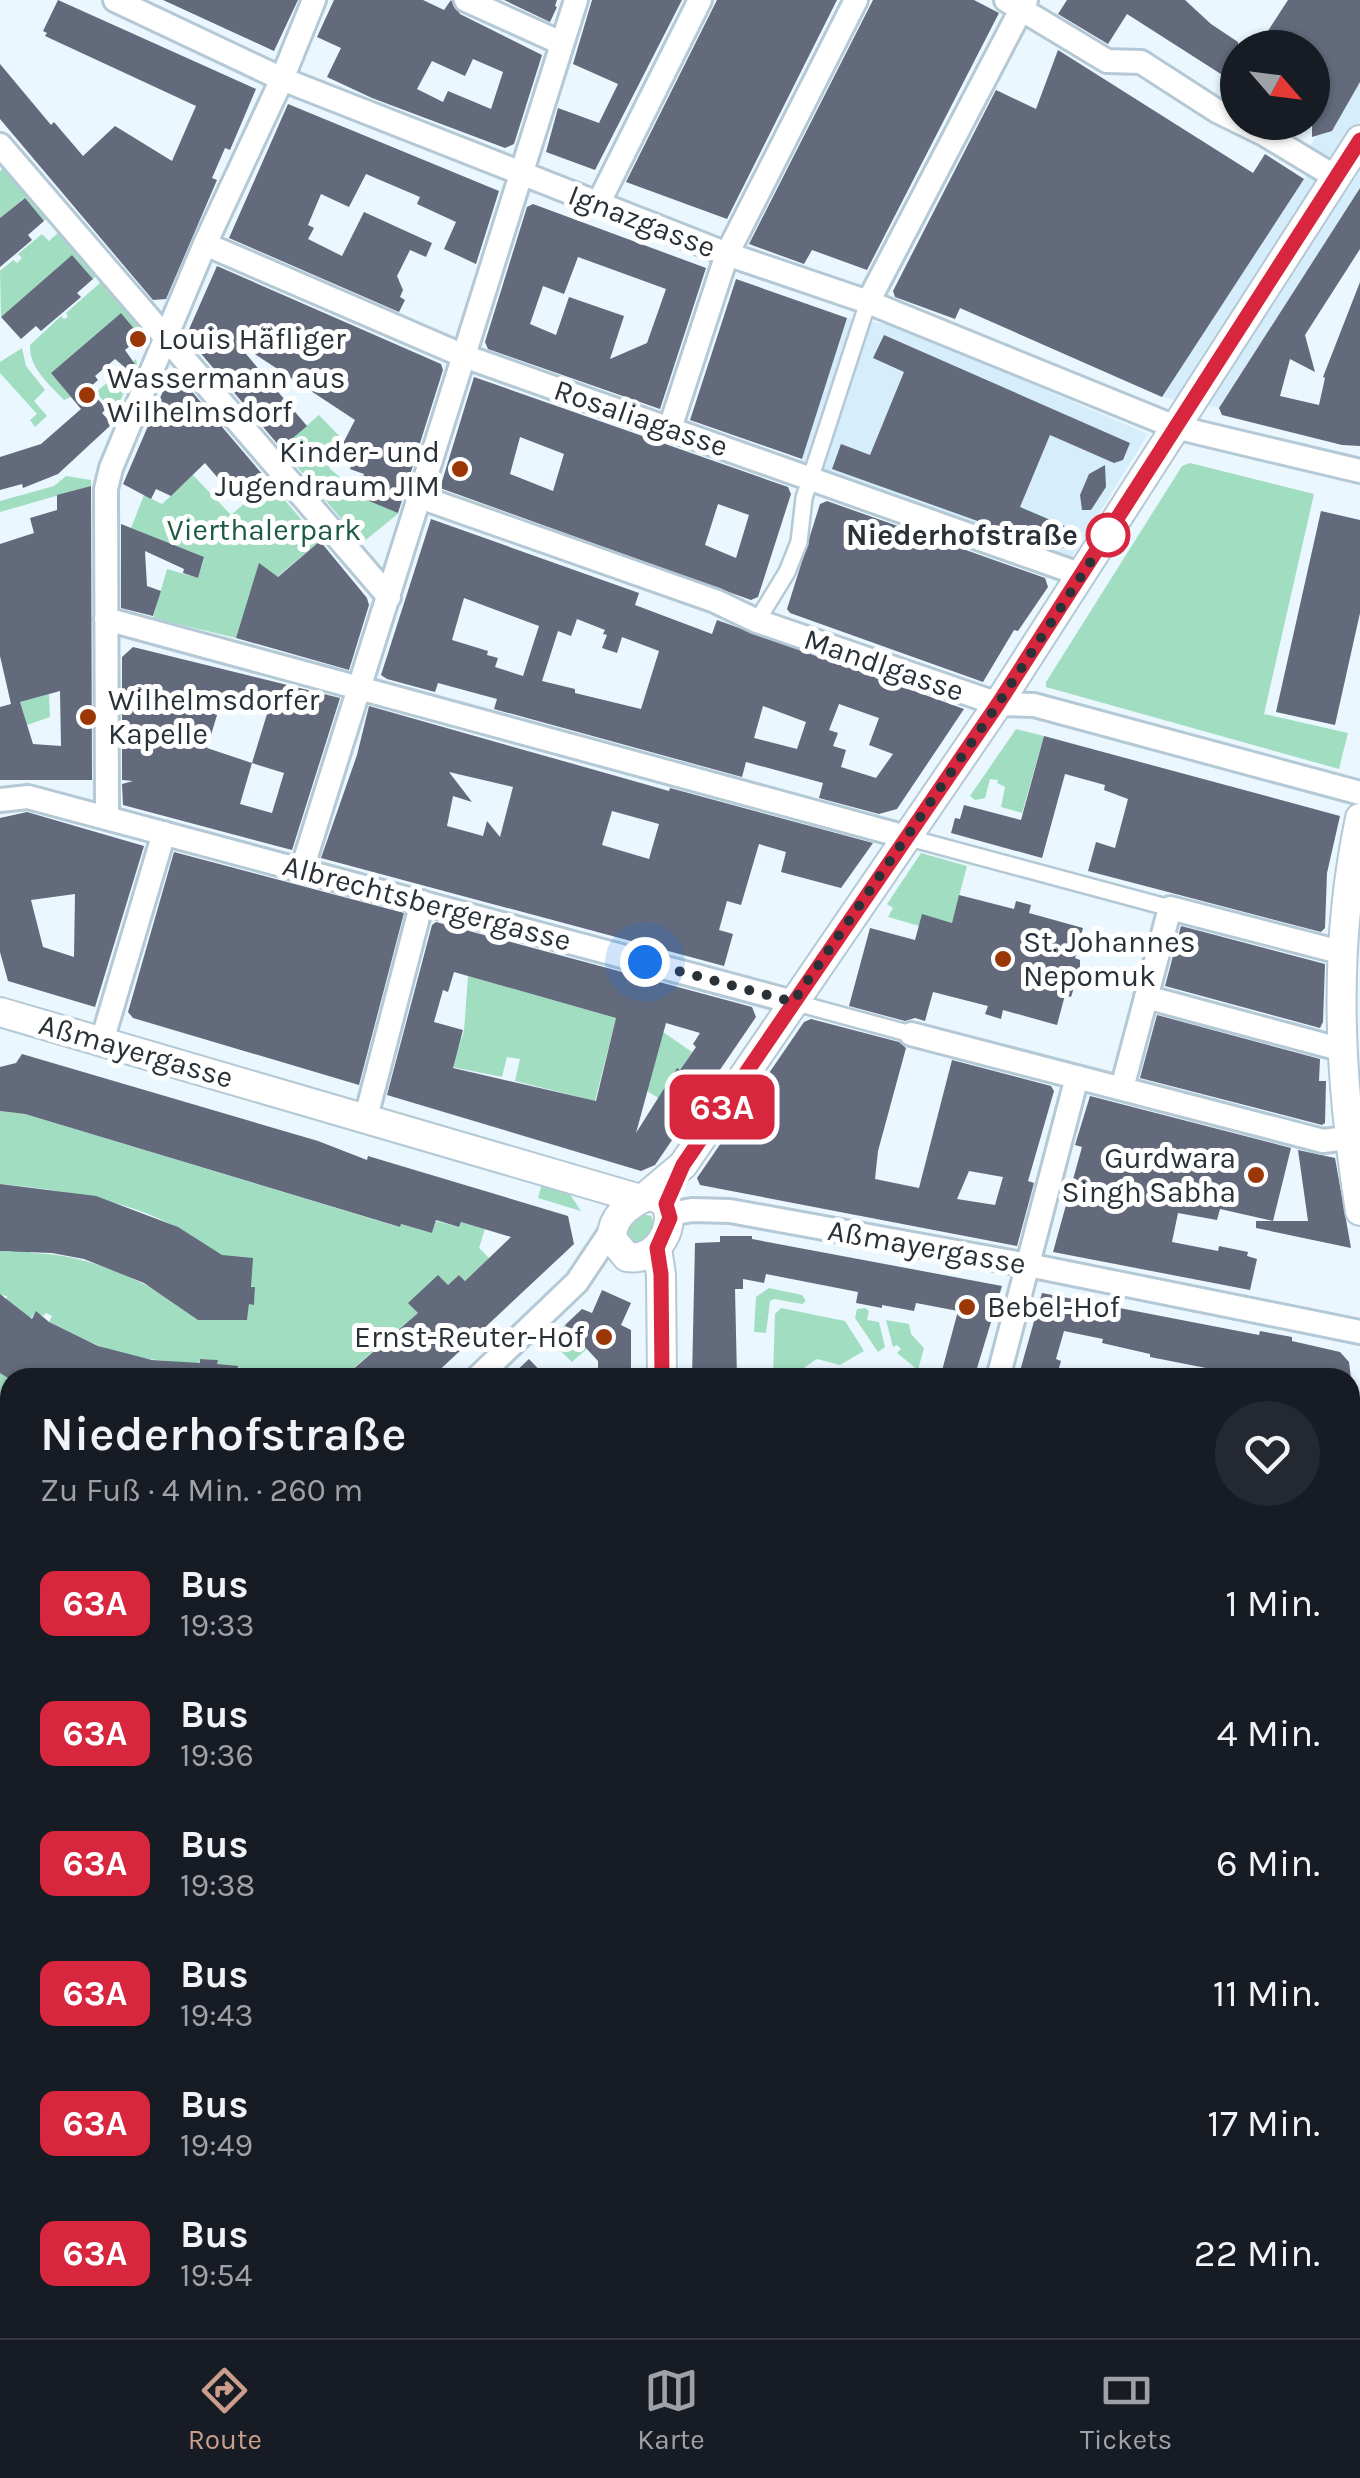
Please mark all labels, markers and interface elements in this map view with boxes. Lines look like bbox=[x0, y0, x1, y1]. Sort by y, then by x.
north arrow bbox=[1220, 30, 1330, 140]
map controls bbox=[1220, 30, 1330, 140]
street label: Ignazgasse bbox=[563, 176, 721, 266]
place label: Louis Häfliger bbox=[158, 321, 346, 357]
marker: Louis Häfliger bbox=[127, 328, 149, 350]
place label: Wassermann aus Wilhelmsdorf bbox=[107, 360, 346, 430]
street label: Rosaliagasse bbox=[549, 371, 733, 465]
marker: Wassermann aus Wilhelmsdorf bbox=[76, 384, 98, 406]
place label: Kinder- und Jugendraum JIM bbox=[215, 434, 440, 504]
marker: Kinder- und Jugendraum JIM bbox=[449, 458, 471, 480]
park label: Vierthalerpark bbox=[167, 512, 361, 548]
marker: Niederhofstraße bbox=[1087, 514, 1129, 556]
place label: Niederhofstraße bbox=[846, 517, 1078, 553]
street label: Mandlgasse bbox=[799, 621, 969, 709]
place label: Wilhelmsdorfer Kapelle bbox=[108, 682, 320, 752]
marker: Wilhelmsdorfer Kapelle bbox=[77, 706, 99, 728]
street label: Albrechtsbergergasse bbox=[279, 847, 575, 959]
place label: St. Johannes Nepomuk bbox=[1023, 924, 1195, 994]
your location bbox=[620, 937, 670, 987]
marker: St. Johannes Nepomuk bbox=[992, 948, 1014, 970]
street label: Aßmayergasse bbox=[35, 1006, 237, 1096]
line badge: 63A bbox=[664, 1074, 780, 1140]
text: 63A bbox=[690, 1087, 754, 1128]
place label: Gurdwara Singh Sabha bbox=[1062, 1140, 1236, 1210]
marker: Gurdwara Singh Sabha bbox=[1245, 1164, 1267, 1186]
street label: Aßmayergasse bbox=[825, 1212, 1029, 1282]
place label: Bebel-Hof bbox=[987, 1289, 1121, 1325]
marker: Bebel-Hof bbox=[956, 1296, 978, 1318]
place label: Ernst-Reuter-Hof bbox=[354, 1319, 585, 1355]
marker: Ernst-Reuter-Hof bbox=[593, 1326, 615, 1348]
button: heart bbox=[1215, 1401, 1320, 1506]
text: Niederhofstraße bbox=[40, 1406, 406, 1462]
text: Zu Fuß · 4 Min. · 260 m bbox=[40, 1472, 363, 1509]
text: Bus bbox=[180, 1562, 249, 1607]
text: 1 Min. bbox=[1225, 1581, 1320, 1626]
text: 63A bbox=[63, 1583, 127, 1624]
text: 19:33 bbox=[180, 1607, 254, 1644]
text: Bus bbox=[180, 1692, 249, 1737]
text: 4 Min. bbox=[1217, 1711, 1320, 1756]
text: 63A bbox=[63, 1713, 127, 1754]
text: 19:36 bbox=[180, 1737, 254, 1774]
text: Bus bbox=[180, 1822, 249, 1867]
text: 6 Min. bbox=[1216, 1841, 1320, 1886]
text: 63A bbox=[63, 1843, 127, 1884]
text: 19:38 bbox=[180, 1867, 255, 1904]
text: Bus bbox=[180, 1952, 249, 1997]
text: 11 Min. bbox=[1213, 1971, 1320, 2016]
text: 63A bbox=[63, 1973, 127, 2014]
text: 19:43 bbox=[180, 1997, 253, 2034]
text: Bus bbox=[180, 2082, 249, 2127]
text: 17 Min. bbox=[1207, 2101, 1320, 2146]
text: 63A bbox=[63, 2103, 127, 2144]
text: 19:49 bbox=[180, 2127, 253, 2164]
text: Bus bbox=[180, 2212, 249, 2257]
text: 22 Min. bbox=[1194, 2231, 1320, 2276]
text: 63A bbox=[63, 2233, 127, 2274]
text: 19:54 bbox=[180, 2257, 252, 2294]
tab: Route bbox=[188, 2363, 262, 2456]
tab: Karte bbox=[637, 2363, 705, 2456]
tab: Tickets bbox=[1080, 2363, 1172, 2456]

